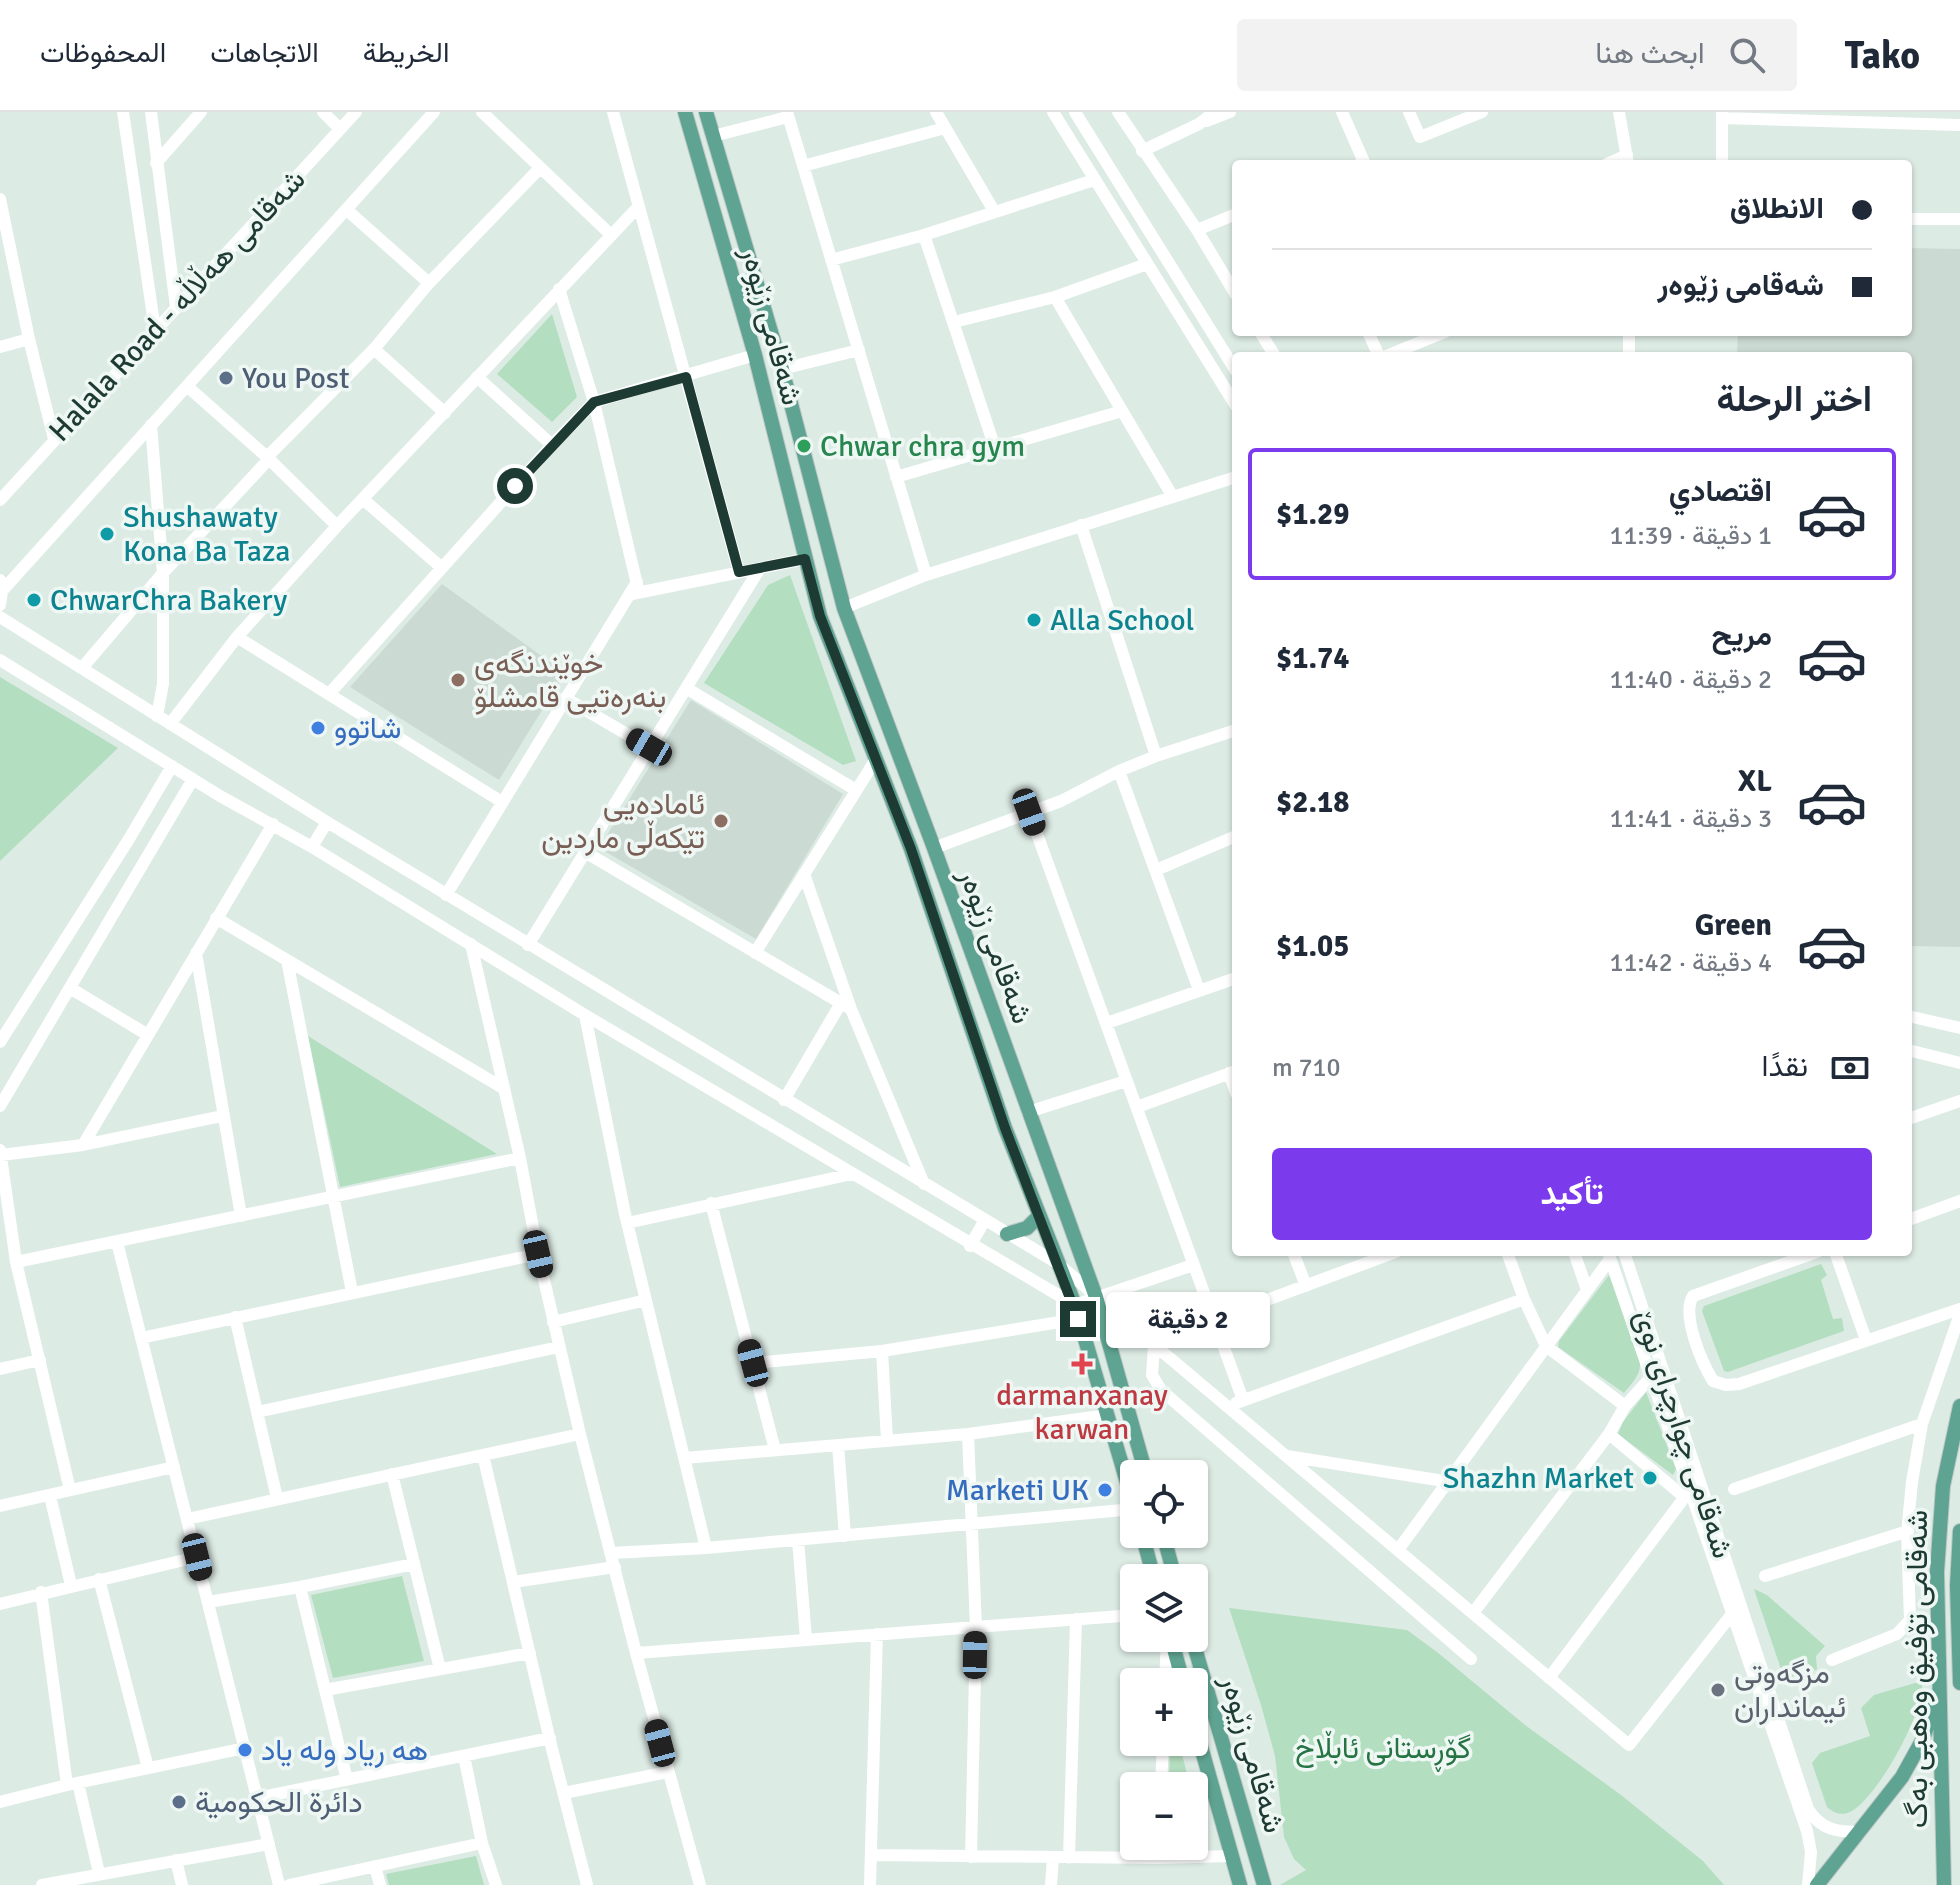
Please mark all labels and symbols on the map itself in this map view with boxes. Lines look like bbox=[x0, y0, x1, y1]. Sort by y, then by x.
street label: Halala Road - شەقامی هەڵاڵە bbox=[41, 161, 313, 449]
street label: شەقامی زێوەر bbox=[732, 242, 810, 409]
place label: You Post bbox=[242, 360, 349, 397]
marker: You Post bbox=[217, 369, 235, 387]
place label: Chwar chra gym bbox=[820, 428, 1025, 465]
marker: Chwar chra gym bbox=[795, 437, 813, 455]
route start bbox=[497, 468, 533, 504]
place label: Shushawaty Kona Ba Taza bbox=[123, 499, 291, 570]
marker: Shushawaty Kona Ba Taza bbox=[98, 525, 116, 543]
place label: ChwarChra Bakery bbox=[50, 582, 287, 619]
marker: ChwarChra Bakery bbox=[25, 591, 43, 609]
place label: Alla School bbox=[1050, 602, 1194, 639]
marker: Alla School bbox=[1025, 611, 1043, 629]
place label: خوێندنگەی بنەرەتیی قامشلۆ bbox=[474, 645, 666, 716]
marker: خوێندنگەی بنەرەتیی قامشلۆ bbox=[449, 671, 467, 689]
place label: شاتوو bbox=[334, 710, 401, 747]
marker: شاتوو bbox=[309, 719, 327, 737]
car bbox=[622, 725, 676, 769]
car bbox=[1010, 785, 1048, 839]
place label: ئامادەیی تێکەڵی ماردین bbox=[541, 786, 705, 857]
marker: ئامادەیی تێکەڵی ماردین bbox=[712, 812, 730, 830]
street label: شەقامی زێوەر bbox=[950, 863, 1041, 1029]
car bbox=[521, 1228, 555, 1280]
callout: 2 دقيقة bbox=[1106, 1291, 1270, 1347]
route end bbox=[1060, 1301, 1096, 1337]
street label: شەقامی چوارچرای نوێ bbox=[1625, 1305, 1741, 1563]
car bbox=[735, 1337, 771, 1389]
marker: darmanxanay karwan bbox=[1073, 1355, 1091, 1373]
place label: darmanxanay karwan bbox=[996, 1377, 1168, 1448]
place label: Shazhn Market bbox=[1443, 1460, 1634, 1497]
marker: Shazhn Market bbox=[1641, 1469, 1659, 1487]
place label: Marketi UK bbox=[946, 1472, 1089, 1509]
marker: Marketi UK bbox=[1096, 1481, 1114, 1499]
street label: شەقامی تۆفیق وەهبی بەگ bbox=[1899, 1510, 1936, 1828]
car bbox=[180, 1531, 214, 1583]
car bbox=[963, 1631, 987, 1679]
place label: مزگەوتی ئیمانداران bbox=[1734, 1655, 1846, 1726]
street label: شەقامی زێوەر bbox=[1212, 1670, 1293, 1837]
marker: مزگەوتی ئیمانداران bbox=[1709, 1681, 1727, 1699]
car bbox=[642, 1717, 678, 1769]
park label: گۆڕستانی ئابڵاخ bbox=[1295, 1730, 1471, 1772]
place label: هه رياد وله ياد bbox=[261, 1732, 428, 1769]
marker: هه رياد وله ياد bbox=[236, 1741, 254, 1759]
place label: دائرة الحكومية bbox=[195, 1784, 362, 1821]
marker: دائرة الحكومية bbox=[170, 1793, 188, 1811]

